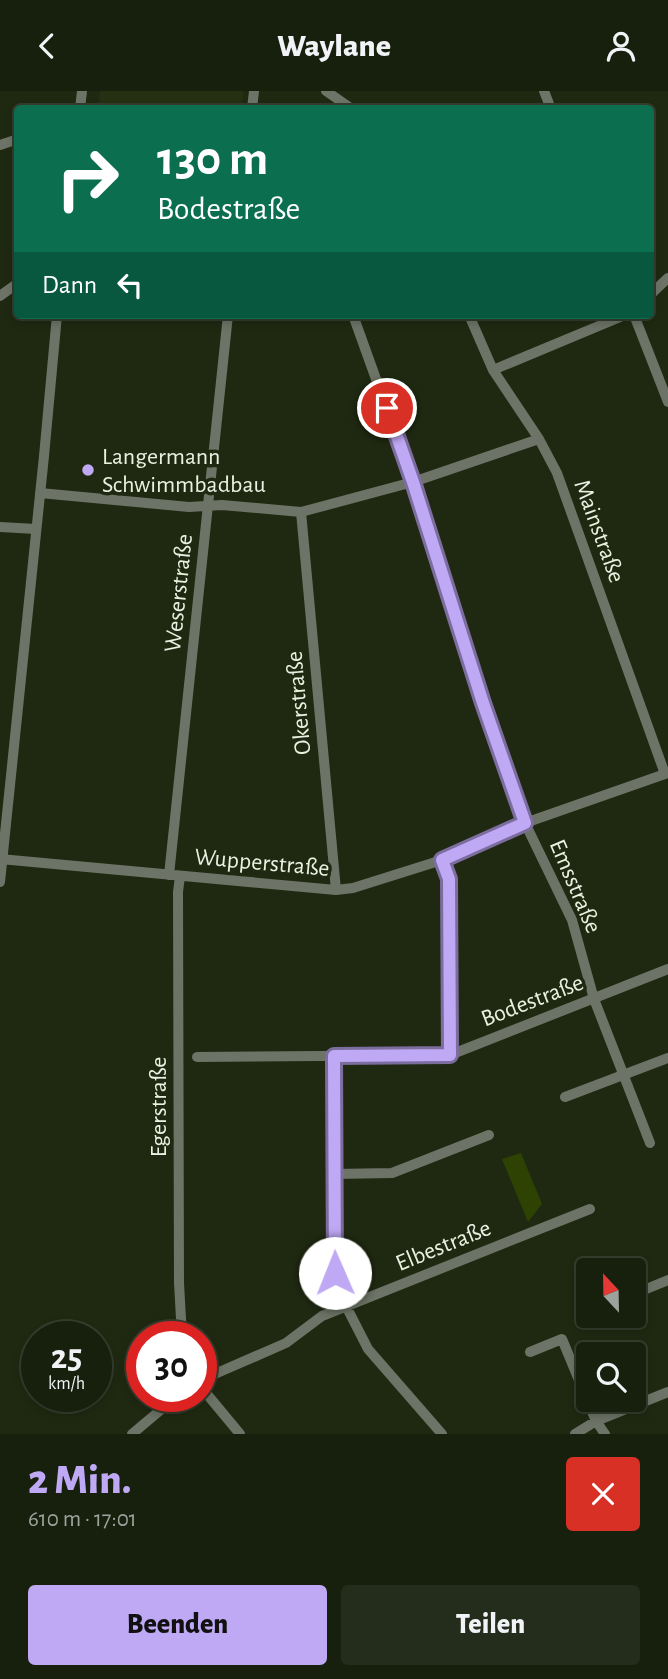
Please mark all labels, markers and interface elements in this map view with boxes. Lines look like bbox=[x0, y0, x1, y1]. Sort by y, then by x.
icon: back bbox=[28, 27, 66, 65]
icon: person bbox=[602, 27, 640, 65]
text: Waylane bbox=[277, 30, 391, 62]
icon: right bbox=[42, 133, 133, 224]
text: 130 m bbox=[157, 135, 268, 184]
text: Bodestraße bbox=[157, 193, 300, 225]
icon: left bbox=[111, 266, 149, 304]
text: Dann bbox=[42, 272, 97, 298]
pin bbox=[357, 378, 417, 438]
icon: arrive bbox=[368, 389, 406, 427]
place label: Langermann Schwimmbadbau bbox=[102, 445, 266, 497]
marker: Langermann Schwimmbadbau bbox=[80, 462, 96, 478]
street label: Mainstraße bbox=[569, 477, 629, 586]
street label: Weserstraße bbox=[161, 533, 197, 653]
street label: Okerstraße bbox=[283, 650, 315, 756]
street label: Emsstraße bbox=[545, 836, 605, 937]
street label: Wupperstraße bbox=[194, 845, 330, 881]
street label: Bodestraße bbox=[478, 970, 587, 1031]
street label: Egerstraße bbox=[147, 1057, 171, 1157]
street label: Elbestraße bbox=[392, 1216, 494, 1276]
position arrow bbox=[298, 1236, 372, 1310]
north arrow bbox=[576, 1258, 646, 1328]
map controls bbox=[576, 1258, 646, 1412]
speed limit sign: 30 bbox=[126, 1321, 217, 1412]
text: 25 bbox=[51, 1340, 82, 1375]
button: search bbox=[576, 1342, 646, 1412]
text: km/h bbox=[48, 1375, 85, 1393]
button: close bbox=[566, 1457, 640, 1531]
text: 2 Min. bbox=[28, 1459, 131, 1501]
text: 610 m · 17:01 bbox=[28, 1508, 137, 1531]
button: Beenden bbox=[28, 1585, 327, 1665]
button: Teilen bbox=[341, 1585, 640, 1665]

